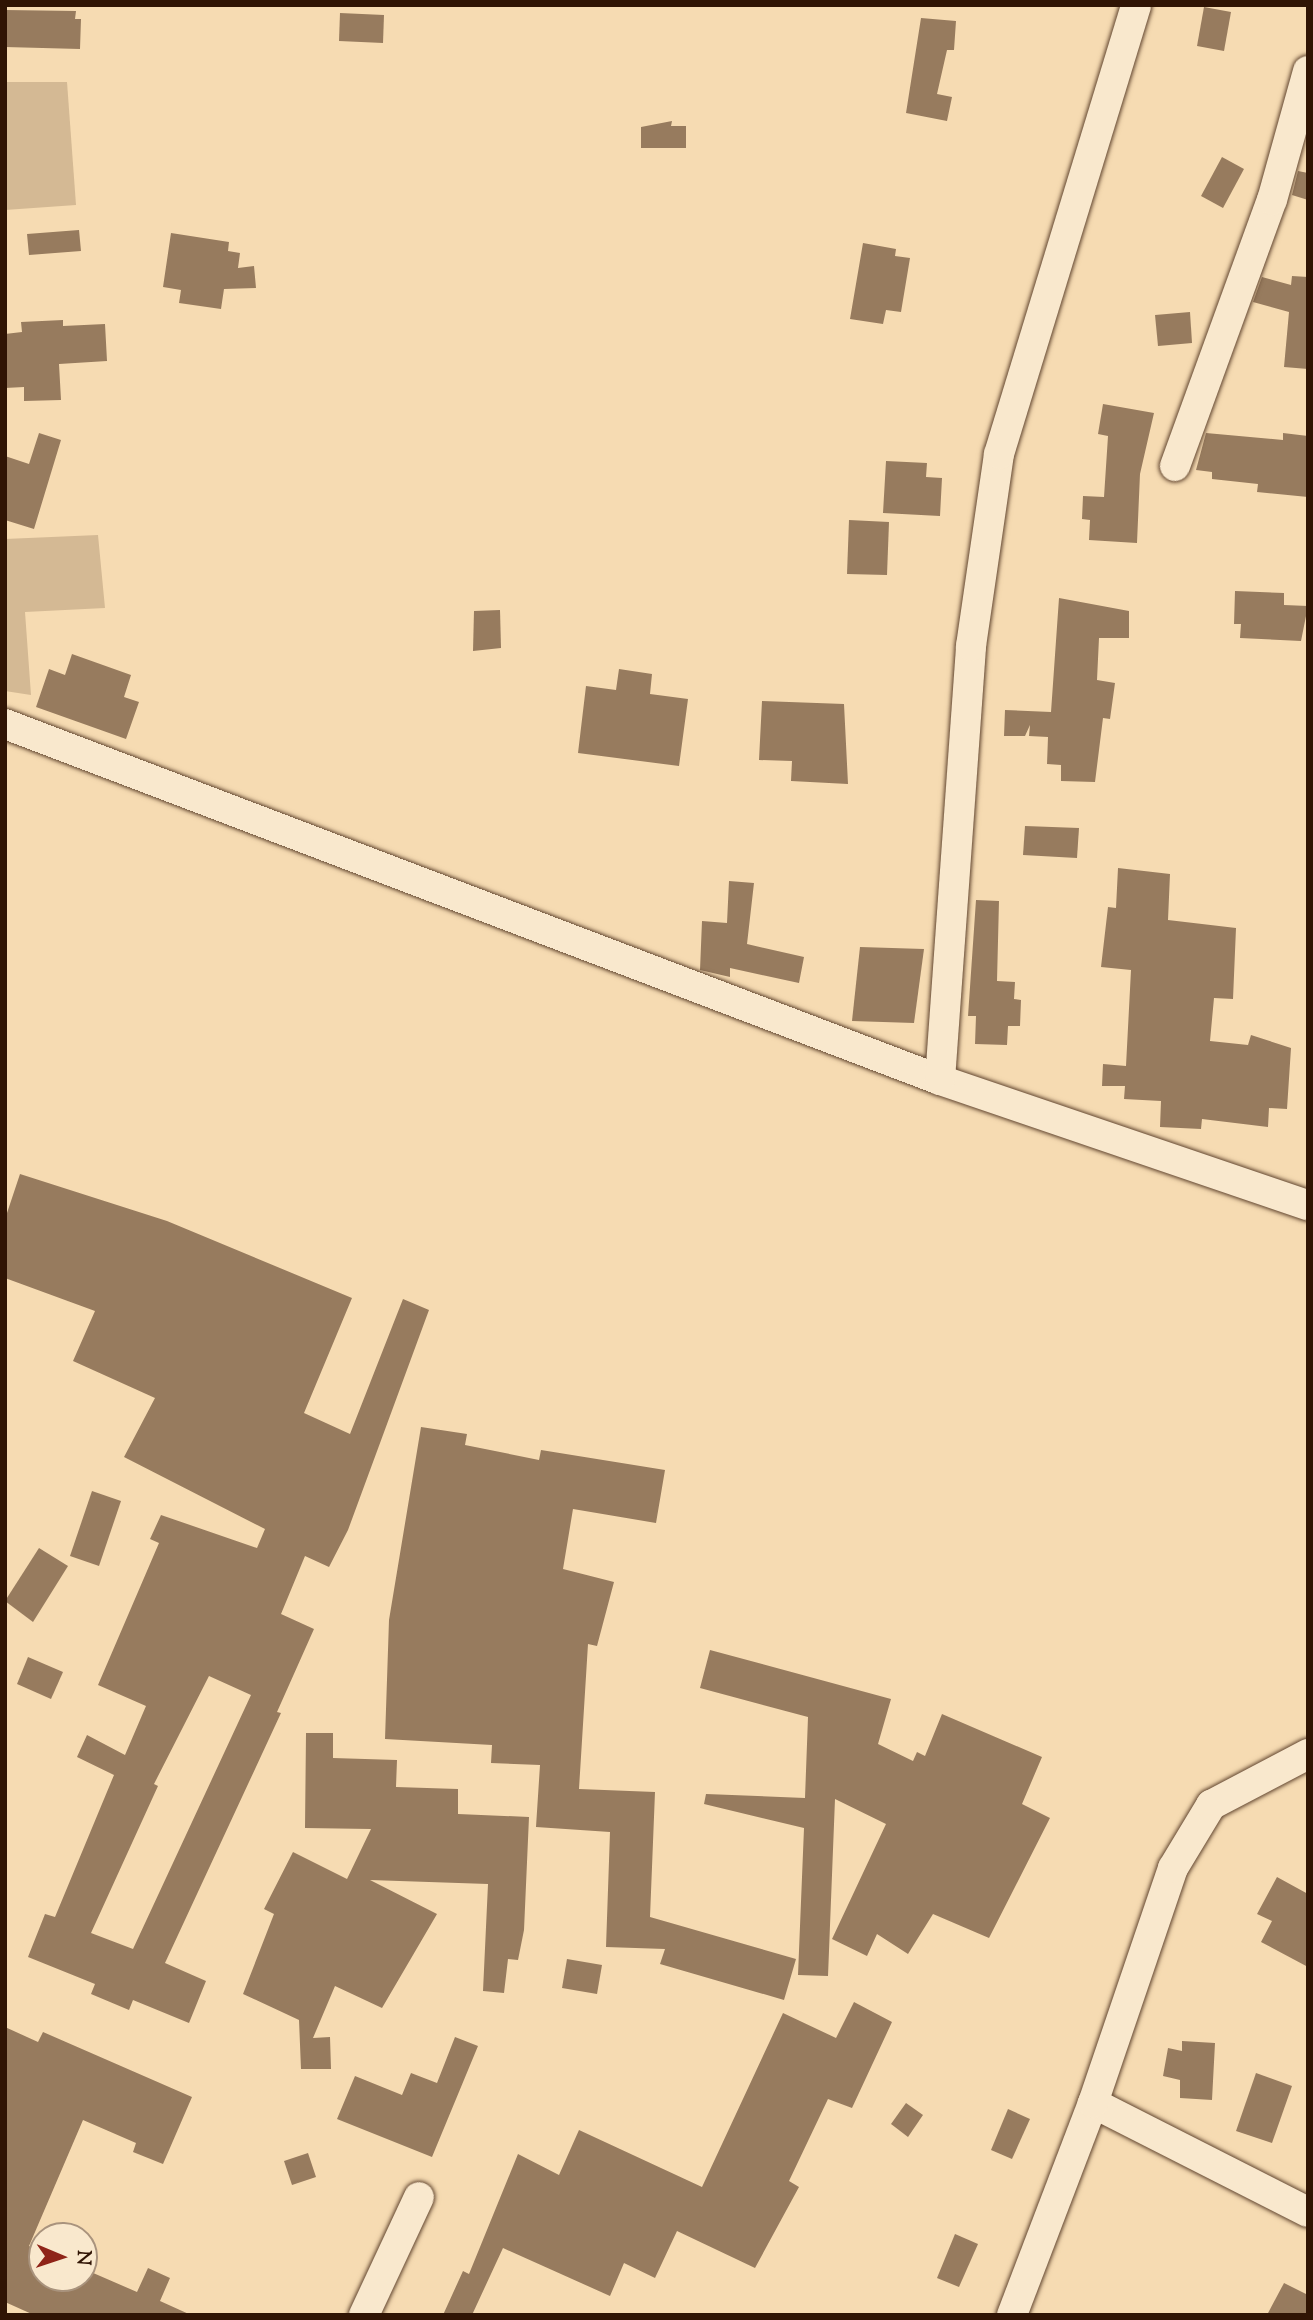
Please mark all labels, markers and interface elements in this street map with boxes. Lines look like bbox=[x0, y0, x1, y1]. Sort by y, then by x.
north arrow bbox=[28, 2222, 98, 2292]
text: N bbox=[69, 2250, 96, 2266]

